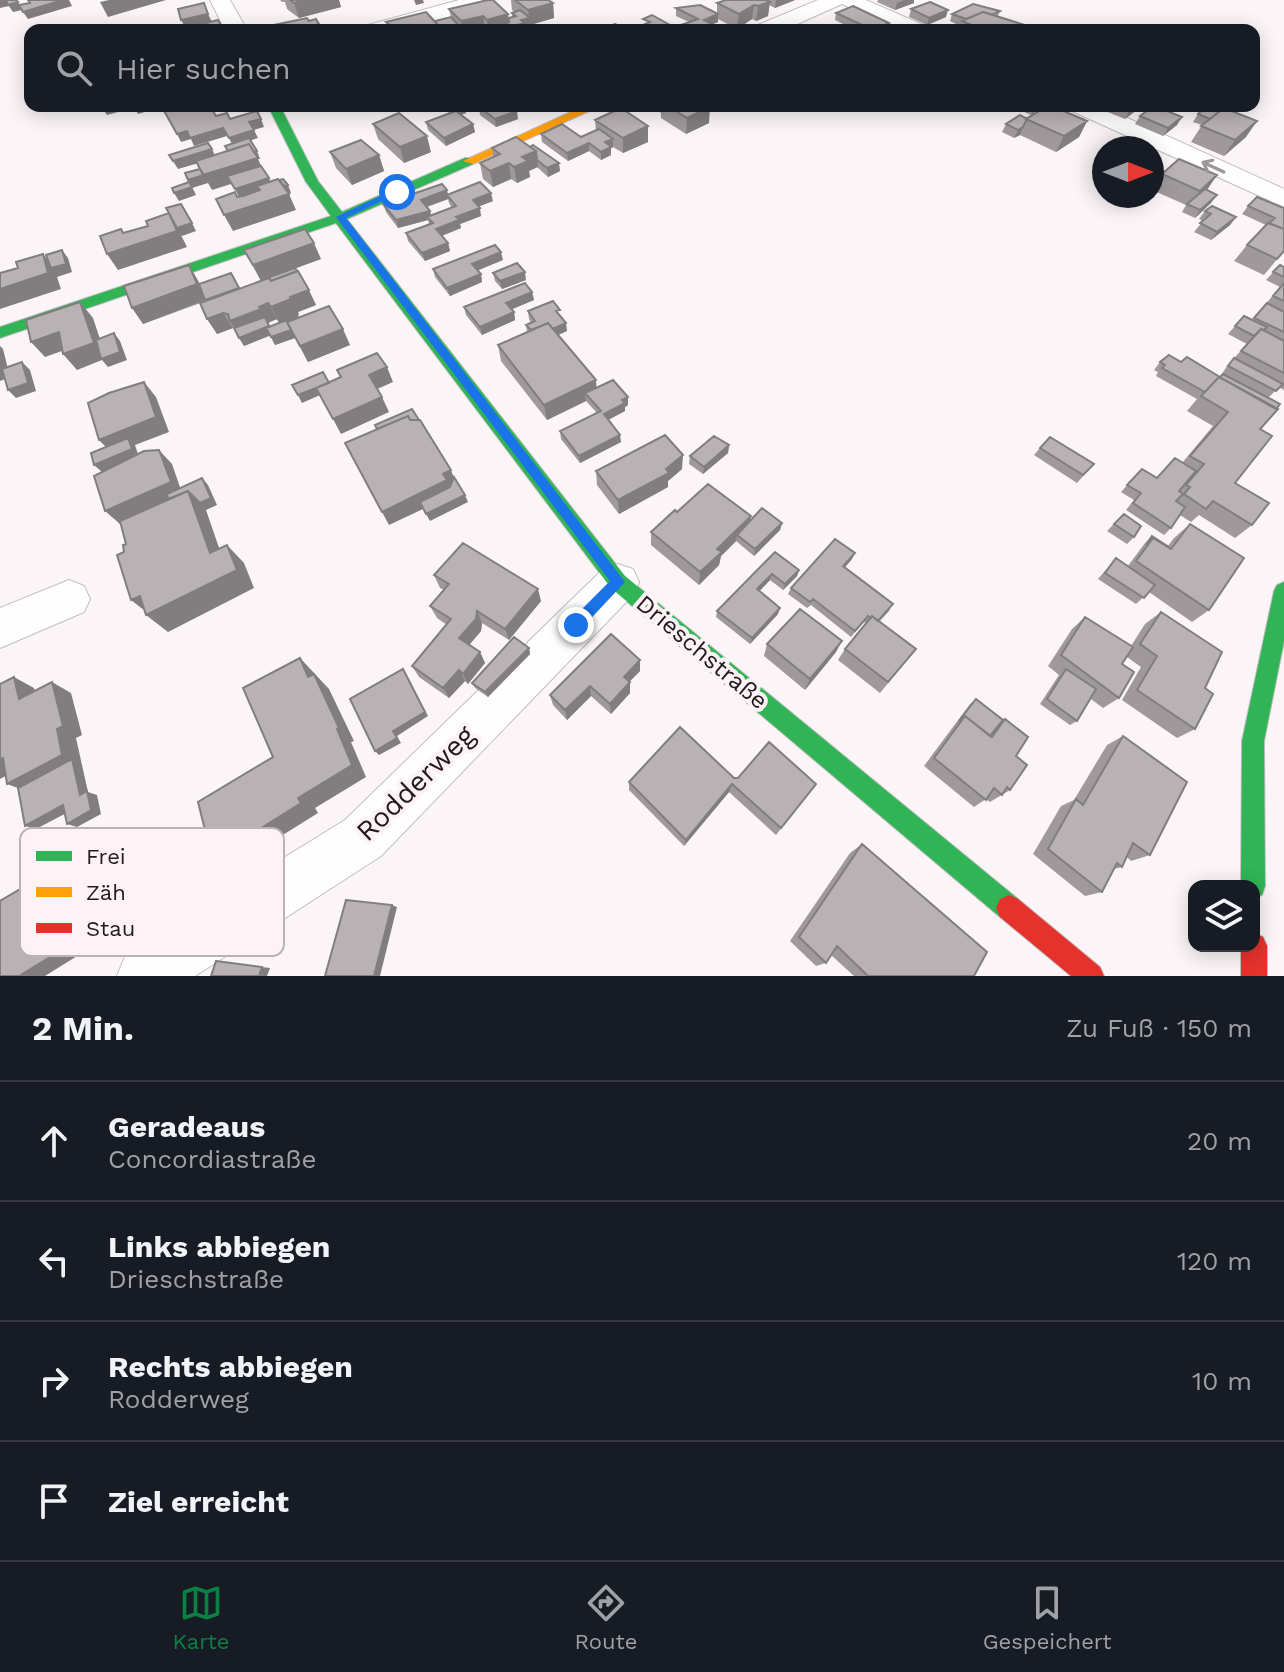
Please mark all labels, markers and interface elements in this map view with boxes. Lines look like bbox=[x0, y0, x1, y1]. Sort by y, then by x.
search box bbox=[24, 24, 1260, 112]
icon: search bbox=[52, 46, 96, 90]
text: Hier suchen bbox=[116, 51, 291, 86]
north arrow bbox=[1092, 136, 1164, 208]
one-way arrow bbox=[1201, 159, 1225, 174]
route start bbox=[379, 174, 415, 210]
street label: Drieschstraße bbox=[631, 589, 773, 715]
route end bbox=[558, 607, 594, 643]
street label: Rodderweg bbox=[349, 719, 481, 848]
legend bbox=[20, 828, 284, 956]
text: Frei bbox=[86, 844, 126, 869]
text: Zäh bbox=[86, 880, 126, 905]
map controls bbox=[1188, 880, 1260, 952]
button: layers bbox=[1188, 880, 1260, 952]
text: Stau bbox=[86, 916, 135, 941]
text: 2 Min. bbox=[32, 1008, 134, 1048]
text: Zu Fuß · 150 m bbox=[1066, 1013, 1252, 1043]
text: Geradeaus bbox=[108, 1109, 265, 1144]
icon: ahead bbox=[32, 1119, 76, 1163]
text: 20 m bbox=[1187, 1126, 1252, 1156]
text: Concordiastraße bbox=[108, 1144, 316, 1174]
text: Links abbiegen bbox=[108, 1229, 330, 1264]
icon: left bbox=[32, 1239, 76, 1283]
text: 120 m bbox=[1177, 1246, 1252, 1276]
text: Drieschstraße bbox=[108, 1264, 284, 1294]
text: Rechts abbiegen bbox=[108, 1349, 353, 1384]
icon: right bbox=[32, 1359, 76, 1403]
text: 10 m bbox=[1192, 1366, 1252, 1396]
text: Rodderweg bbox=[108, 1384, 249, 1414]
icon: arrive bbox=[32, 1479, 76, 1523]
text: Ziel erreicht bbox=[108, 1484, 289, 1519]
tab: Karte bbox=[173, 1581, 229, 1654]
tab: Route bbox=[575, 1581, 638, 1654]
tab: Gespeichert bbox=[983, 1581, 1111, 1654]

